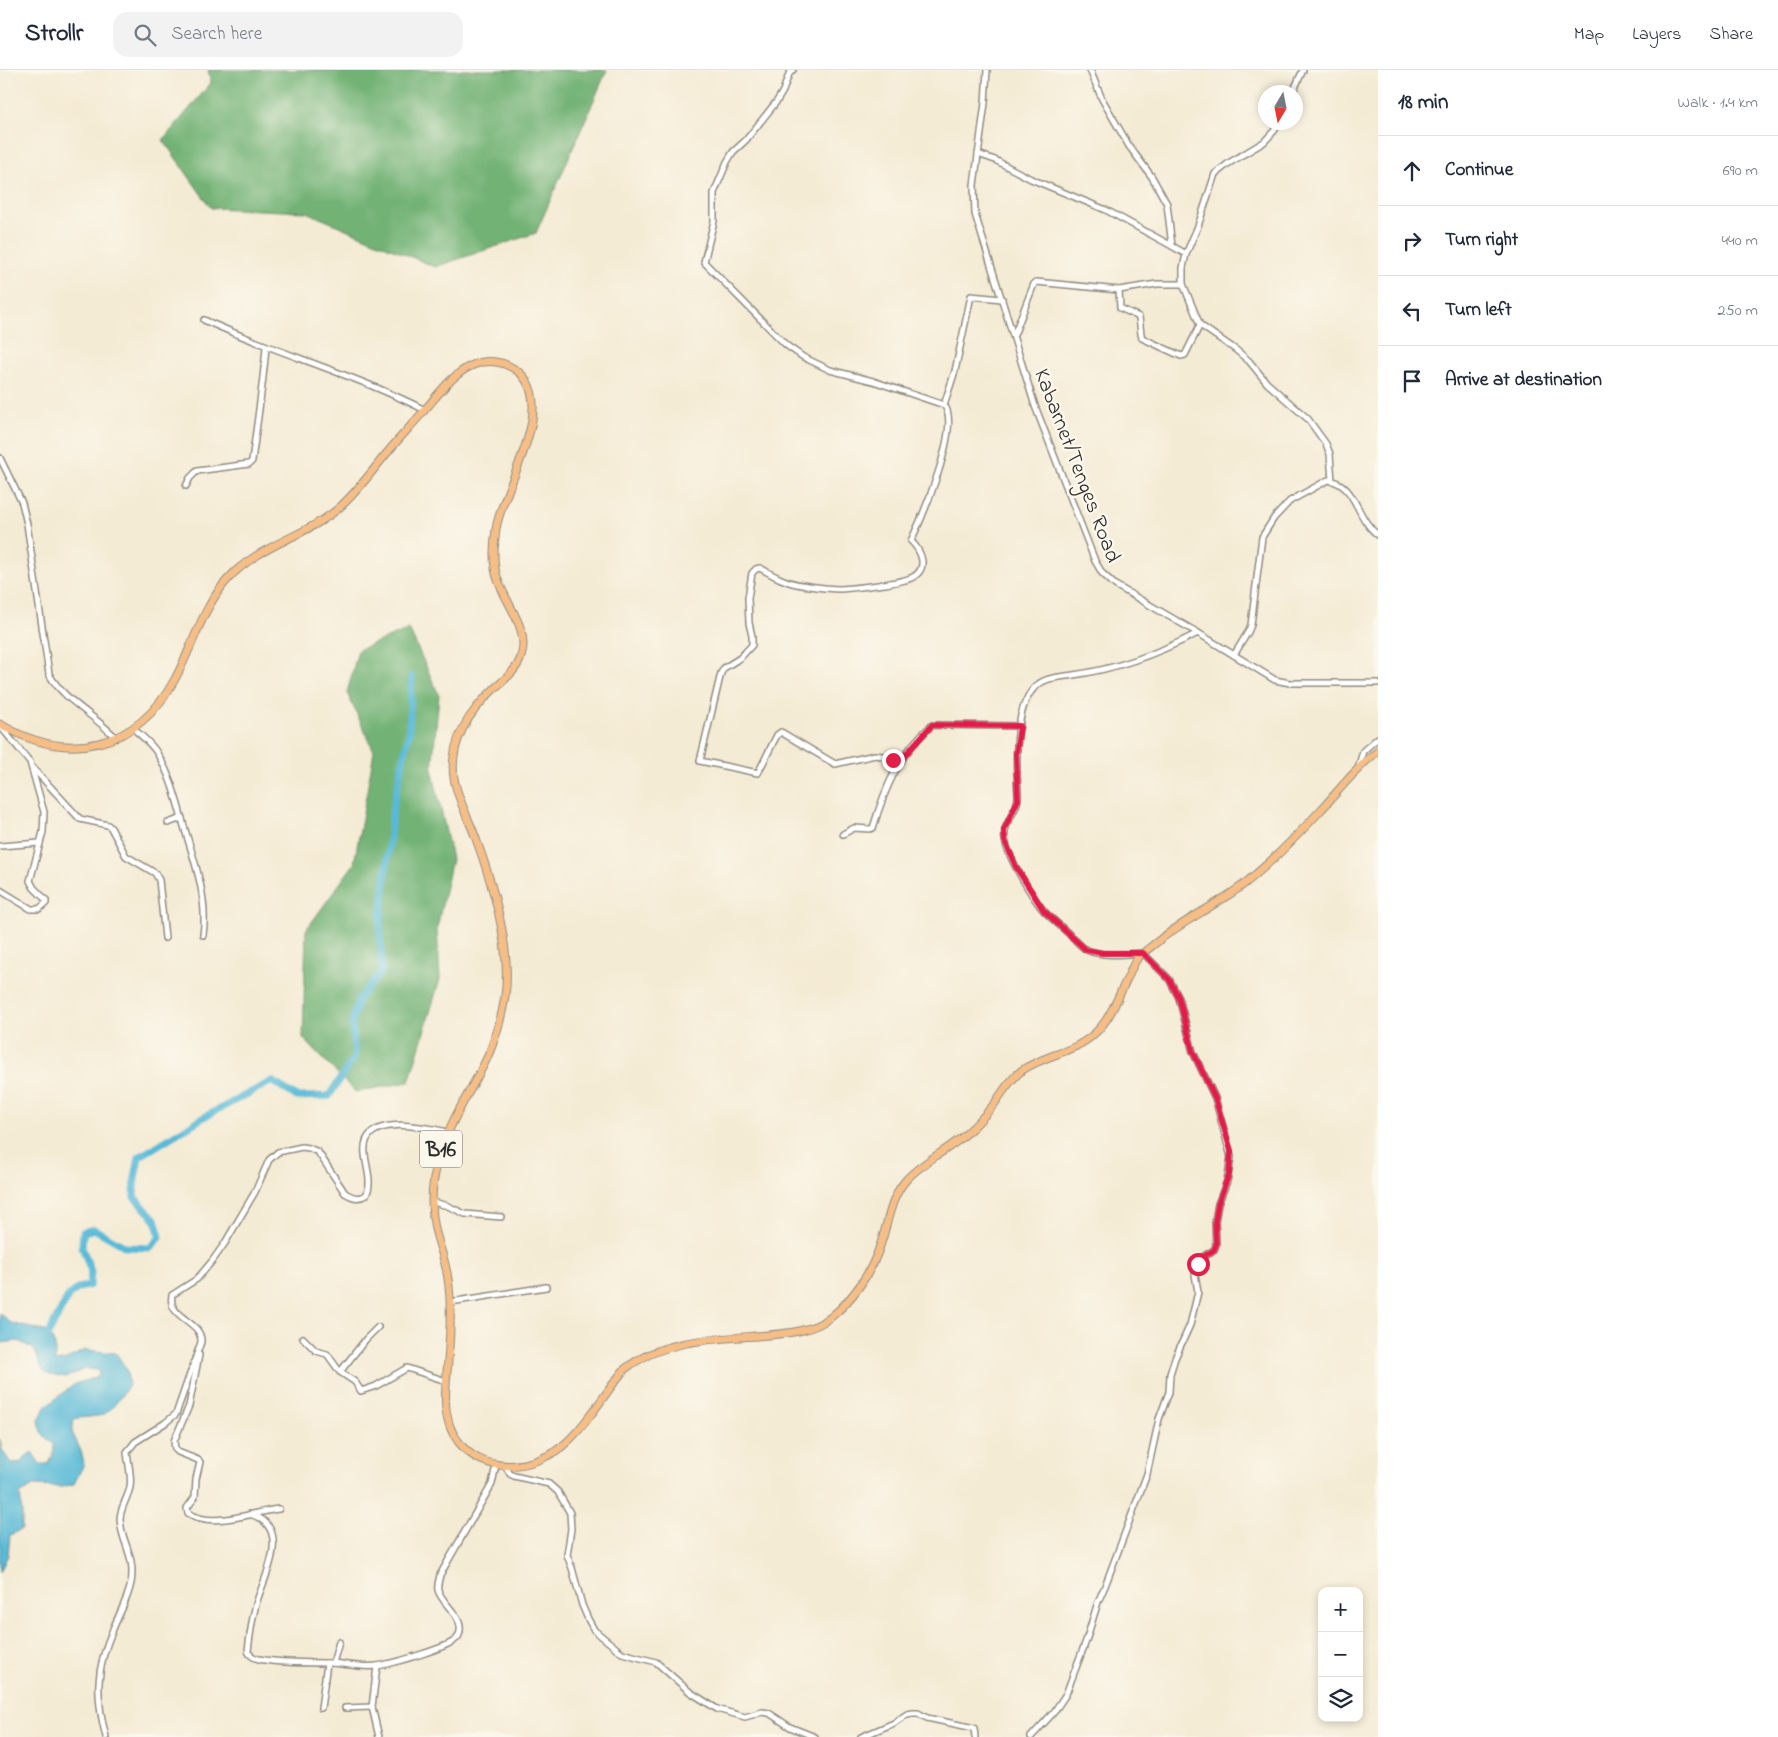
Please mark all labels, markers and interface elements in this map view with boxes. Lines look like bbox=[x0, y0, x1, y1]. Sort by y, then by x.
search box bbox=[113, 12, 463, 57]
text: Strollr bbox=[25, 17, 83, 52]
icon: search bbox=[131, 21, 159, 49]
text: Search here bbox=[171, 21, 262, 48]
text: Map bbox=[1574, 22, 1604, 48]
text: Layers bbox=[1632, 22, 1682, 48]
text: Share bbox=[1710, 22, 1753, 48]
north arrow bbox=[1258, 85, 1303, 130]
text: 18 min bbox=[1398, 88, 1448, 118]
text: Walk · 1.4 km bbox=[1677, 91, 1758, 115]
icon: ahead bbox=[1398, 157, 1426, 185]
text: Continue bbox=[1445, 157, 1513, 184]
text: 690 m bbox=[1723, 159, 1758, 183]
icon: right bbox=[1398, 227, 1426, 255]
text: Turn right bbox=[1445, 227, 1518, 254]
text: 440 m bbox=[1721, 229, 1758, 253]
icon: left bbox=[1398, 297, 1426, 325]
text: Turn left bbox=[1445, 297, 1512, 324]
text: 250 m bbox=[1718, 299, 1758, 323]
street label: Kabarnet/Tenges Road bbox=[1024, 364, 1128, 568]
icon: arrive bbox=[1398, 367, 1426, 395]
text: Arrive at destination bbox=[1445, 367, 1602, 394]
route end bbox=[882, 749, 905, 772]
road number: B16 bbox=[420, 1130, 462, 1168]
route start bbox=[1187, 1253, 1210, 1276]
map controls bbox=[1318, 1587, 1363, 1722]
button: + bbox=[1318, 1587, 1363, 1632]
button: − bbox=[1318, 1632, 1363, 1677]
button: layers bbox=[1318, 1677, 1363, 1722]

